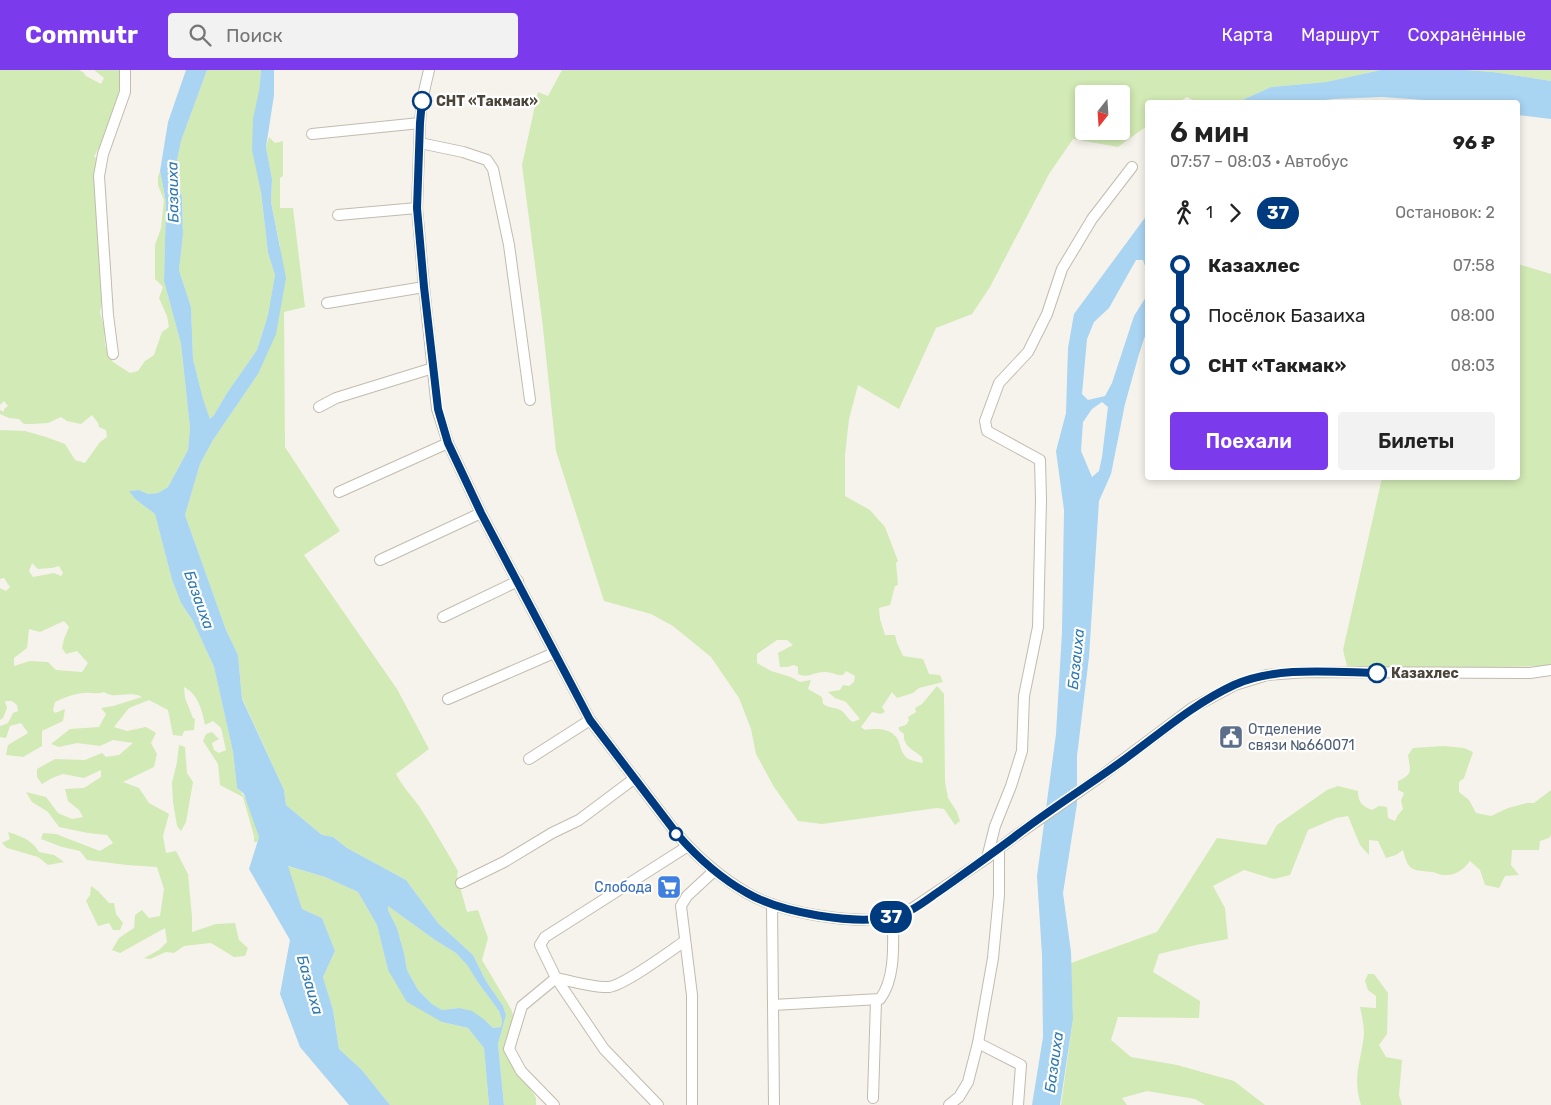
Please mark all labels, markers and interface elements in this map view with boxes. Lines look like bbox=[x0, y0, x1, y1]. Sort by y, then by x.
search box bbox=[168, 13, 518, 58]
text: Commutr bbox=[25, 21, 138, 49]
icon: search bbox=[186, 21, 214, 49]
text: Поиск bbox=[226, 24, 283, 47]
text: Карта bbox=[1222, 24, 1273, 46]
text: Маршрут bbox=[1301, 24, 1380, 46]
text: Сохранённые bbox=[1408, 24, 1526, 46]
north arrow bbox=[1075, 85, 1130, 140]
map controls bbox=[1075, 85, 1130, 140]
marker: СНТ «Такмак» bbox=[412, 91, 432, 111]
place label: СНТ «Такмак» bbox=[436, 93, 538, 110]
text: 6 мин bbox=[1170, 116, 1249, 149]
text: 96 ₽ bbox=[1453, 131, 1495, 154]
text: 07:57 – 08:03 · Автобус bbox=[1170, 152, 1348, 171]
water label: Базаиха bbox=[163, 161, 183, 223]
icon: walk bbox=[1170, 199, 1198, 227]
icon: forward bbox=[1221, 199, 1249, 227]
text: 37 bbox=[1267, 202, 1289, 224]
text: 1 bbox=[1206, 203, 1213, 222]
text: Остановок: 2 bbox=[1395, 203, 1495, 222]
text: Казахлес bbox=[1208, 254, 1300, 277]
text: 07:58 bbox=[1453, 256, 1495, 275]
text: Посёлок Базаиха bbox=[1208, 304, 1365, 327]
text: 08:00 bbox=[1450, 306, 1495, 325]
text: СНТ «Такмак» bbox=[1208, 354, 1346, 377]
text: 08:03 bbox=[1451, 356, 1495, 375]
button: Поехали bbox=[1170, 412, 1328, 470]
button: Билеты bbox=[1338, 412, 1495, 470]
water label: Базаиха bbox=[180, 568, 218, 632]
water label: Базаиха bbox=[1064, 628, 1088, 690]
marker: Казахлес bbox=[1367, 663, 1387, 683]
place label: Казахлес bbox=[1391, 665, 1459, 682]
place label: Отделение связи №660071 bbox=[1248, 721, 1354, 754]
public building icon: Отделение связи №660071 bbox=[1218, 724, 1244, 750]
unlabelled marker bbox=[669, 827, 683, 841]
supermarket icon: Слобода bbox=[656, 874, 682, 900]
place label: Слобода bbox=[594, 879, 652, 896]
line badge: 37 bbox=[868, 901, 914, 933]
text: 37 bbox=[880, 906, 902, 928]
water label: Базаиха bbox=[293, 953, 327, 1017]
water label: Базаиха bbox=[1041, 1030, 1067, 1093]

